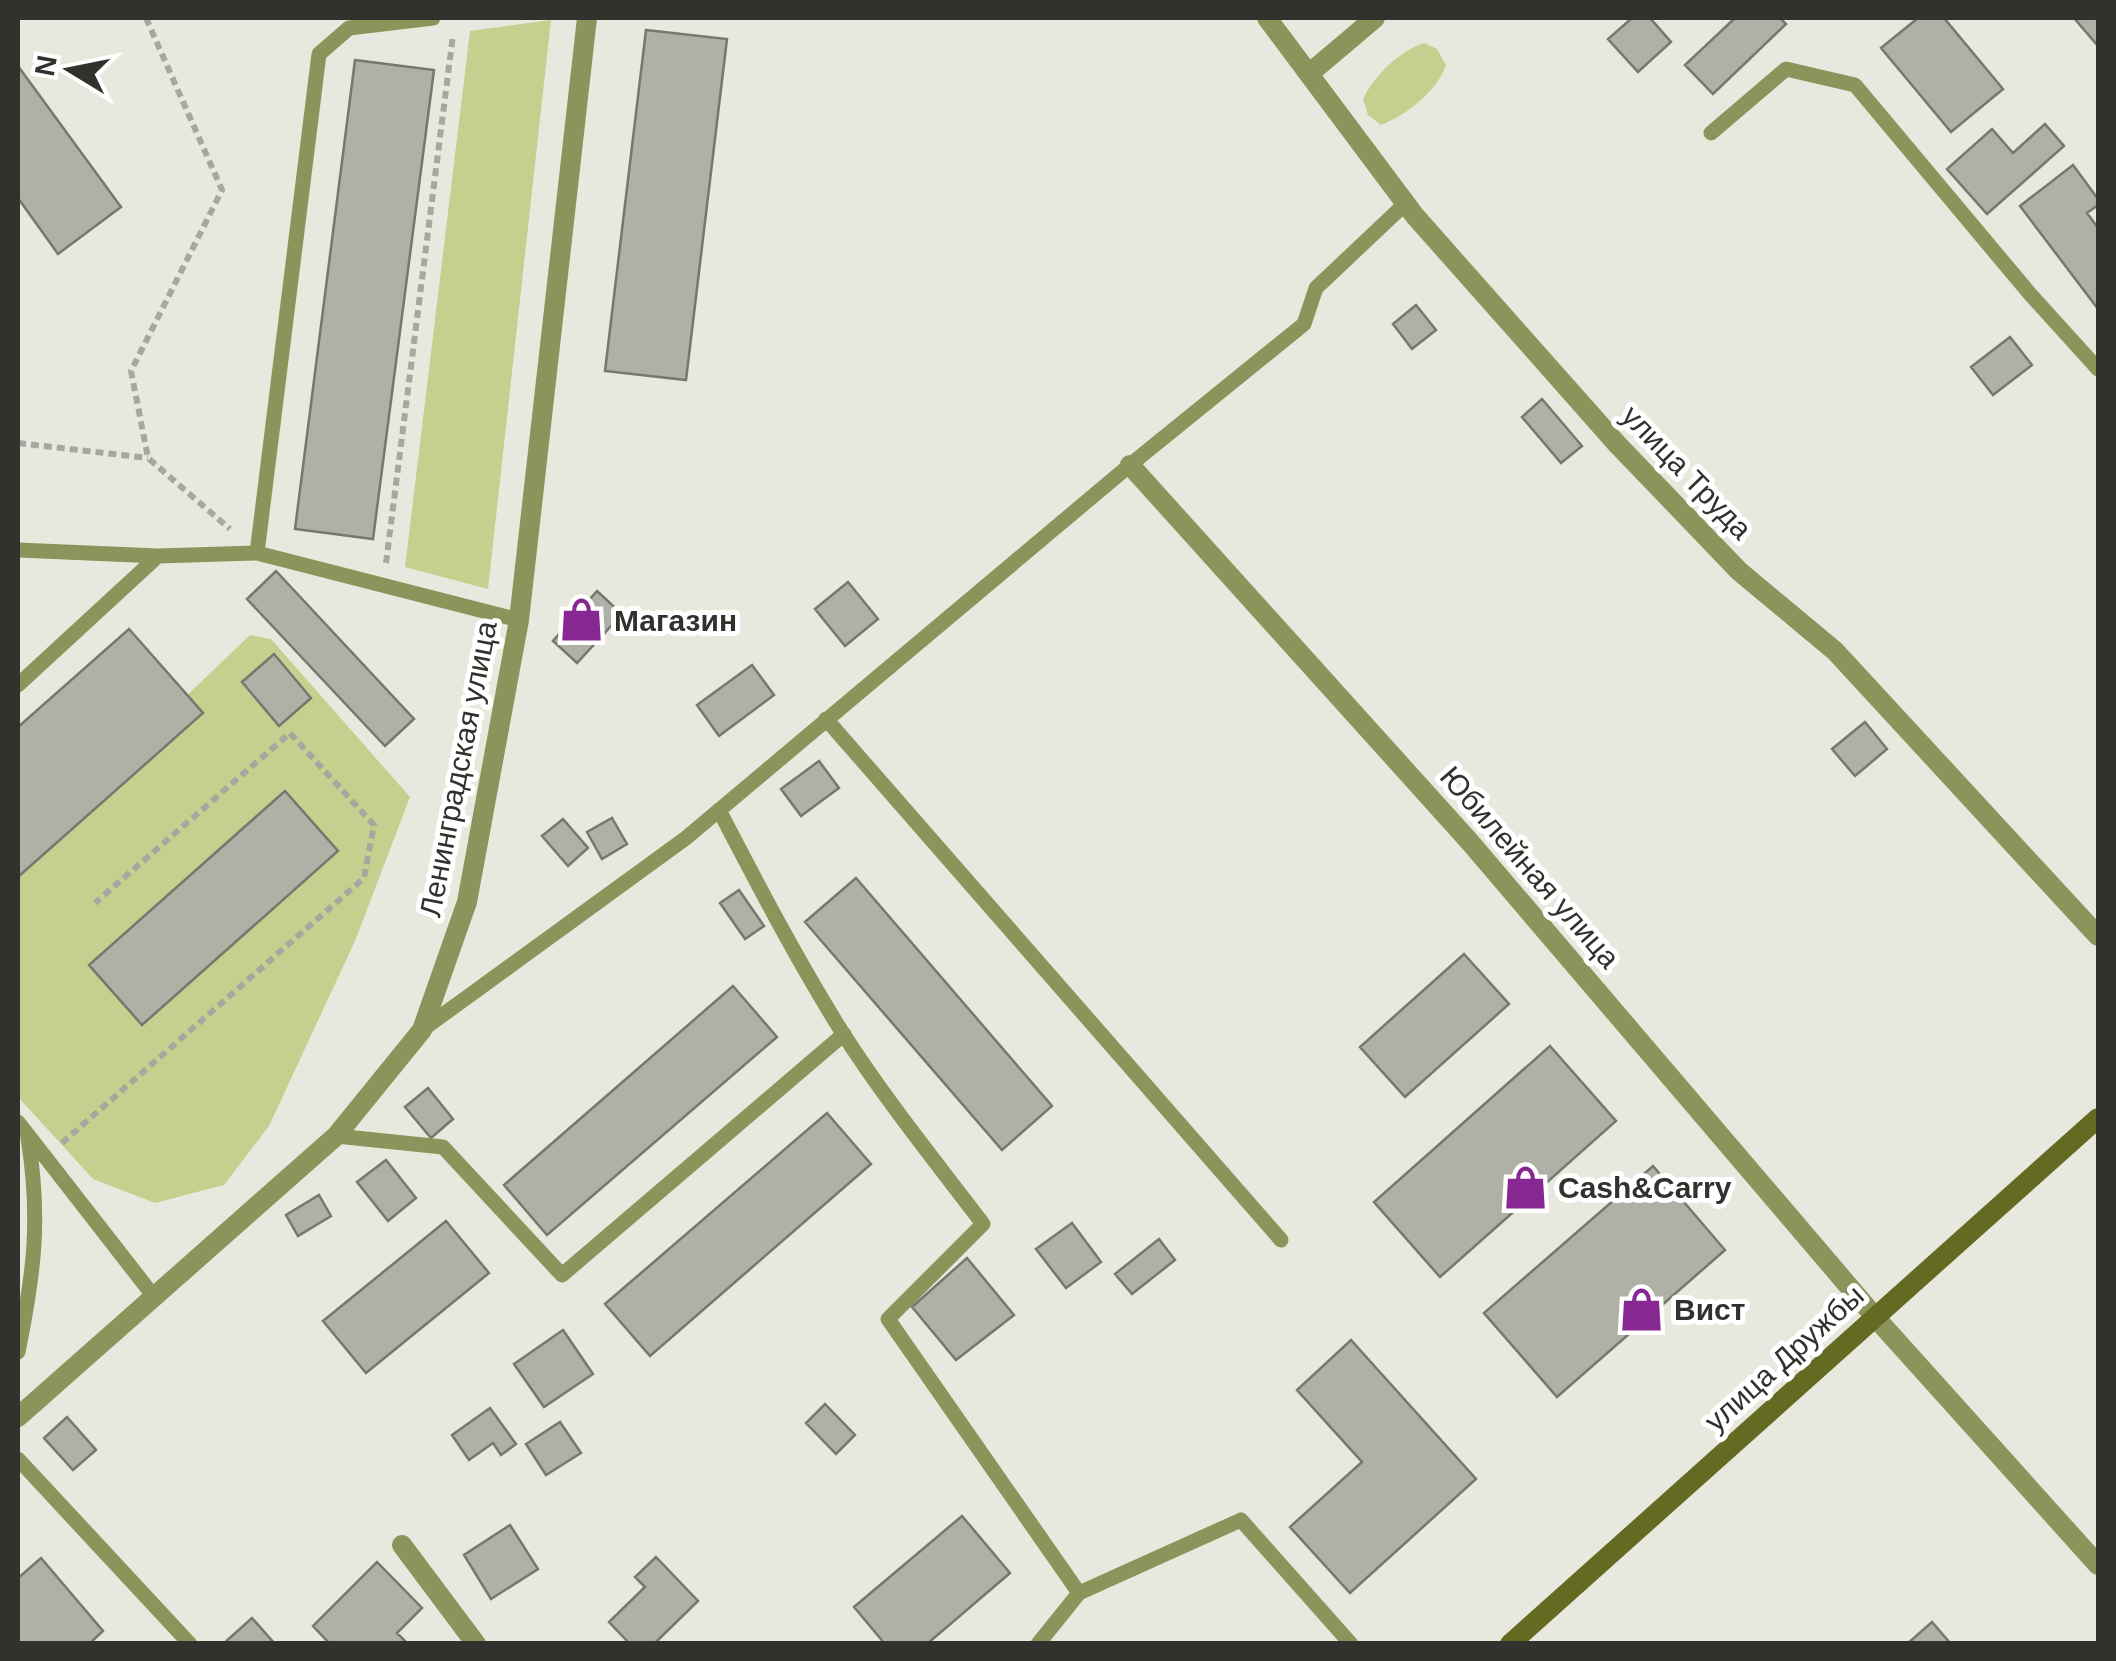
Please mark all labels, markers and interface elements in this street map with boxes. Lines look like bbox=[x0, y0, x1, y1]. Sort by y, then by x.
north arrow bbox=[20, 20, 120, 120]
text: N bbox=[29, 53, 63, 78]
street label: улица Труда bbox=[1615, 399, 1759, 546]
shop icon: Магазин bbox=[557, 596, 605, 644]
place label: Магазин bbox=[614, 604, 737, 637]
street label: Ленинградская улица bbox=[413, 618, 503, 920]
street label: Юбилейная улица bbox=[1434, 760, 1626, 974]
shop icon: Cash&Carry bbox=[1501, 1163, 1549, 1211]
place label: Cash&Carry bbox=[1558, 1171, 1732, 1204]
street label: улица Дружбы bbox=[1698, 1278, 1870, 1438]
shop icon: Вист bbox=[1617, 1285, 1665, 1333]
place label: Вист bbox=[1674, 1293, 1745, 1326]

